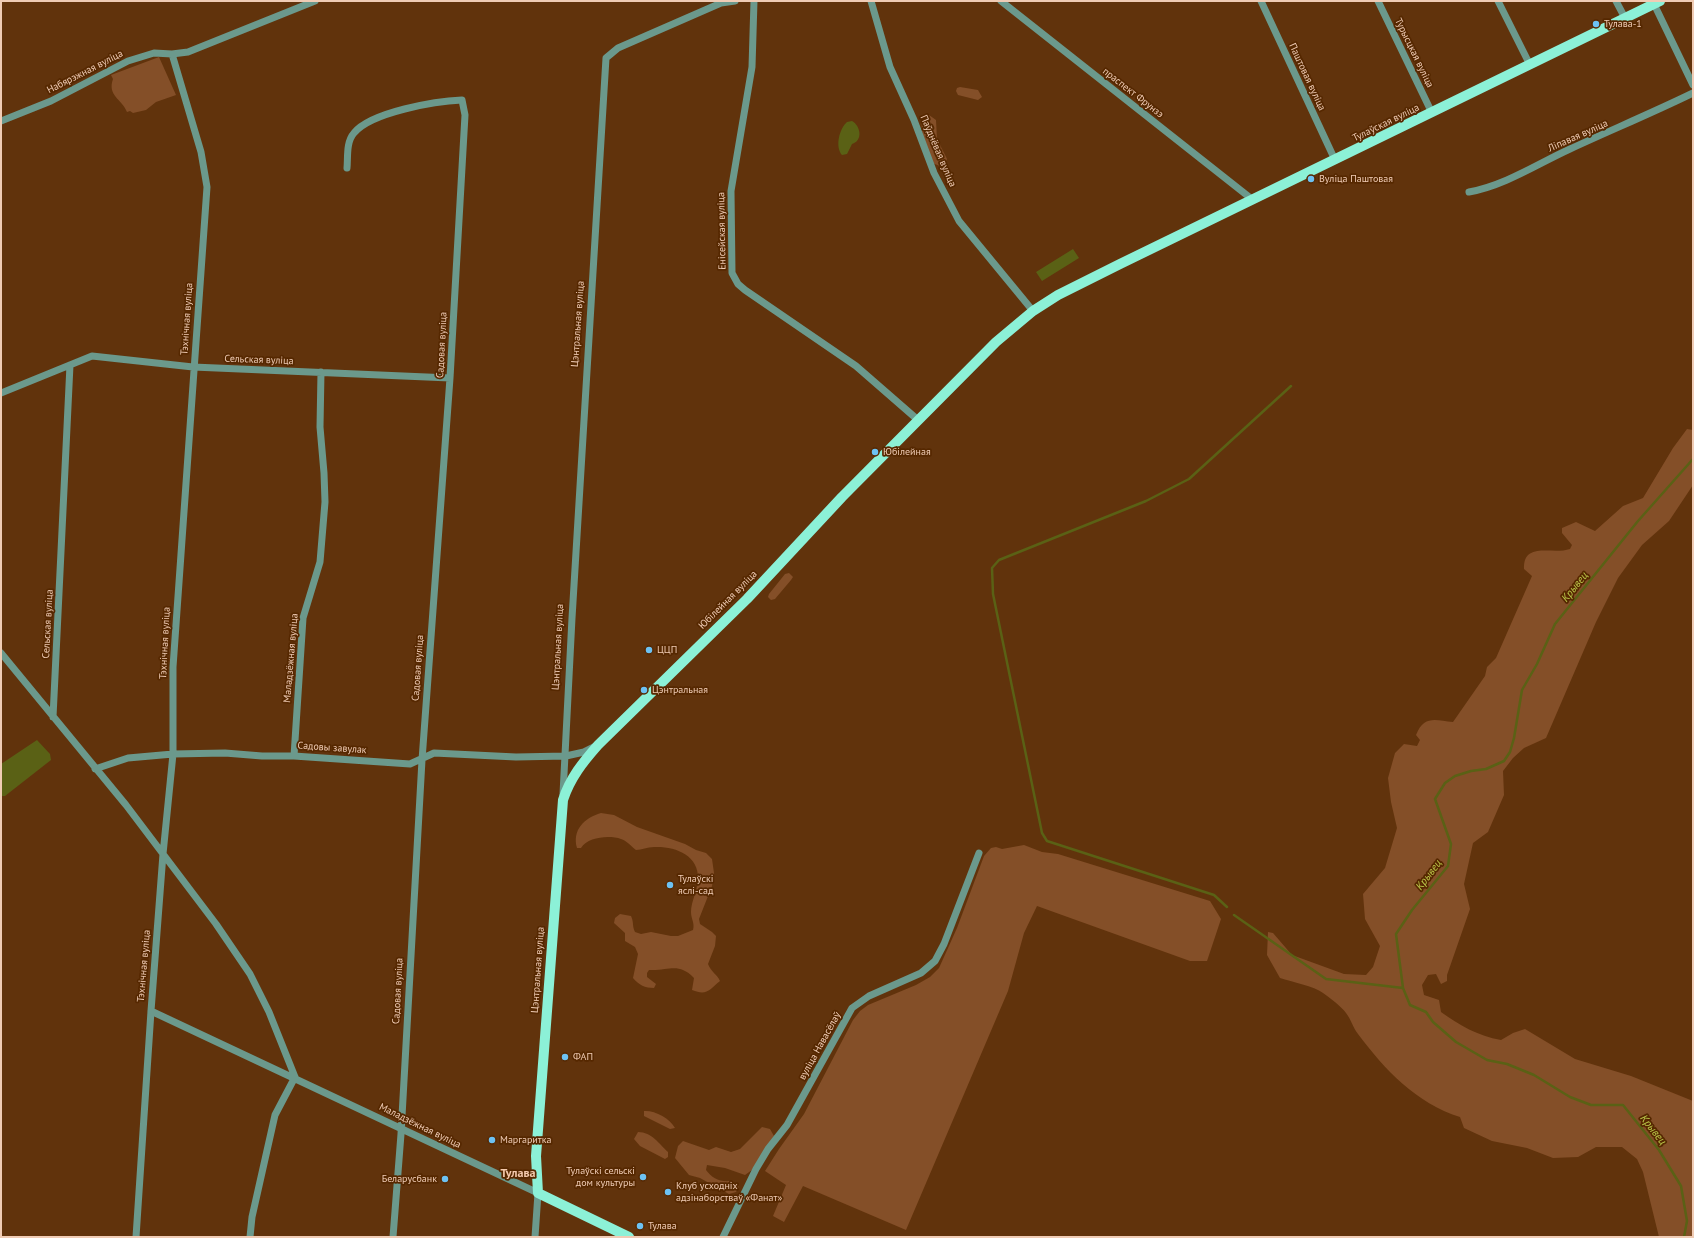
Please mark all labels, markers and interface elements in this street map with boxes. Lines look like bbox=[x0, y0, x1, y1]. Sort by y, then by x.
street label: Турысцкая вуліца bbox=[1392, 16, 1436, 90]
place label: Тулава-1 bbox=[1604, 18, 1642, 30]
marker: Тулава-1 bbox=[1591, 19, 1601, 29]
street label: Паштовая вуліца bbox=[1286, 41, 1328, 113]
street label: Набярэжная вуліца bbox=[45, 48, 125, 96]
street label: праспект Фрунзэ bbox=[1100, 65, 1166, 121]
street label: Тулаўская вуліца bbox=[1351, 102, 1421, 144]
street label: Паўднёвая вуліца bbox=[917, 113, 959, 189]
street label: Ліпавая вуліца bbox=[1546, 117, 1610, 155]
place label: Вуліца Паштовая bbox=[1319, 173, 1393, 185]
marker: Вуліца Паштовая bbox=[1306, 174, 1316, 184]
street label: Енісейская вуліца bbox=[715, 192, 729, 270]
street label: Цэнтральная вуліца bbox=[569, 280, 587, 368]
street label: Тэхнічная вуліца bbox=[178, 282, 196, 356]
street label: Садовая вуліца bbox=[434, 311, 450, 379]
street label: Сельская вуліца bbox=[224, 353, 294, 367]
place label: Юбілейная bbox=[883, 446, 931, 458]
marker: Юбілейная bbox=[870, 447, 880, 457]
street label: Юбілейная вуліца bbox=[696, 568, 760, 632]
water label: Крывец bbox=[1559, 569, 1591, 605]
street label: Сельская вуліца bbox=[40, 589, 56, 659]
street label: Цэнтральная вуліца bbox=[550, 604, 566, 690]
street label: Тэхнічная вуліца bbox=[157, 607, 173, 679]
street label: Маладзёжная вуліца bbox=[281, 613, 301, 703]
street label: Садовая вуліца bbox=[410, 634, 426, 702]
place label: ЦЦП bbox=[657, 644, 677, 656]
marker: ЦЦП bbox=[644, 645, 654, 655]
place label: Цэнтральная bbox=[652, 684, 708, 696]
marker: Цэнтральная bbox=[639, 685, 649, 695]
street label: Садовы завулак bbox=[297, 740, 367, 756]
water label: Крывец bbox=[1413, 857, 1445, 893]
place label: Тулаўскі яслі-сад bbox=[678, 873, 713, 896]
marker: Тулаўскі яслі-сад bbox=[665, 880, 675, 890]
street label: Цэнтральная вуліца bbox=[529, 926, 547, 1014]
street label: Тэхнічная вуліца bbox=[135, 929, 153, 1003]
street label: Садовая вуліца bbox=[390, 957, 406, 1025]
street label: вуліца Навасёлаў bbox=[796, 1010, 844, 1082]
place label: ФАП bbox=[573, 1051, 593, 1063]
marker: ФАП bbox=[560, 1052, 570, 1062]
street label: Маладзёжная вуліца bbox=[377, 1101, 463, 1151]
water label: Крывец bbox=[1637, 1112, 1669, 1148]
place label: Маргаритка bbox=[500, 1134, 552, 1146]
marker: Маргаритка bbox=[487, 1135, 497, 1145]
place label: Тулаўскі сельскі дом культуры bbox=[566, 1165, 635, 1188]
district label: Тулава bbox=[501, 1167, 535, 1181]
marker: Тулаўскі сельскі дом культуры bbox=[638, 1172, 648, 1182]
place label: Беларусбанк bbox=[382, 1173, 437, 1185]
marker: Беларусбанк bbox=[440, 1174, 450, 1184]
place label: Клуб усходніх адзінаборстваў «Фанат» bbox=[676, 1180, 782, 1204]
marker: Клуб усходніх адзінаборстваў «Фанат» bbox=[663, 1187, 673, 1197]
place label: Тулава bbox=[648, 1220, 677, 1232]
marker: Тулава bbox=[635, 1221, 645, 1231]

